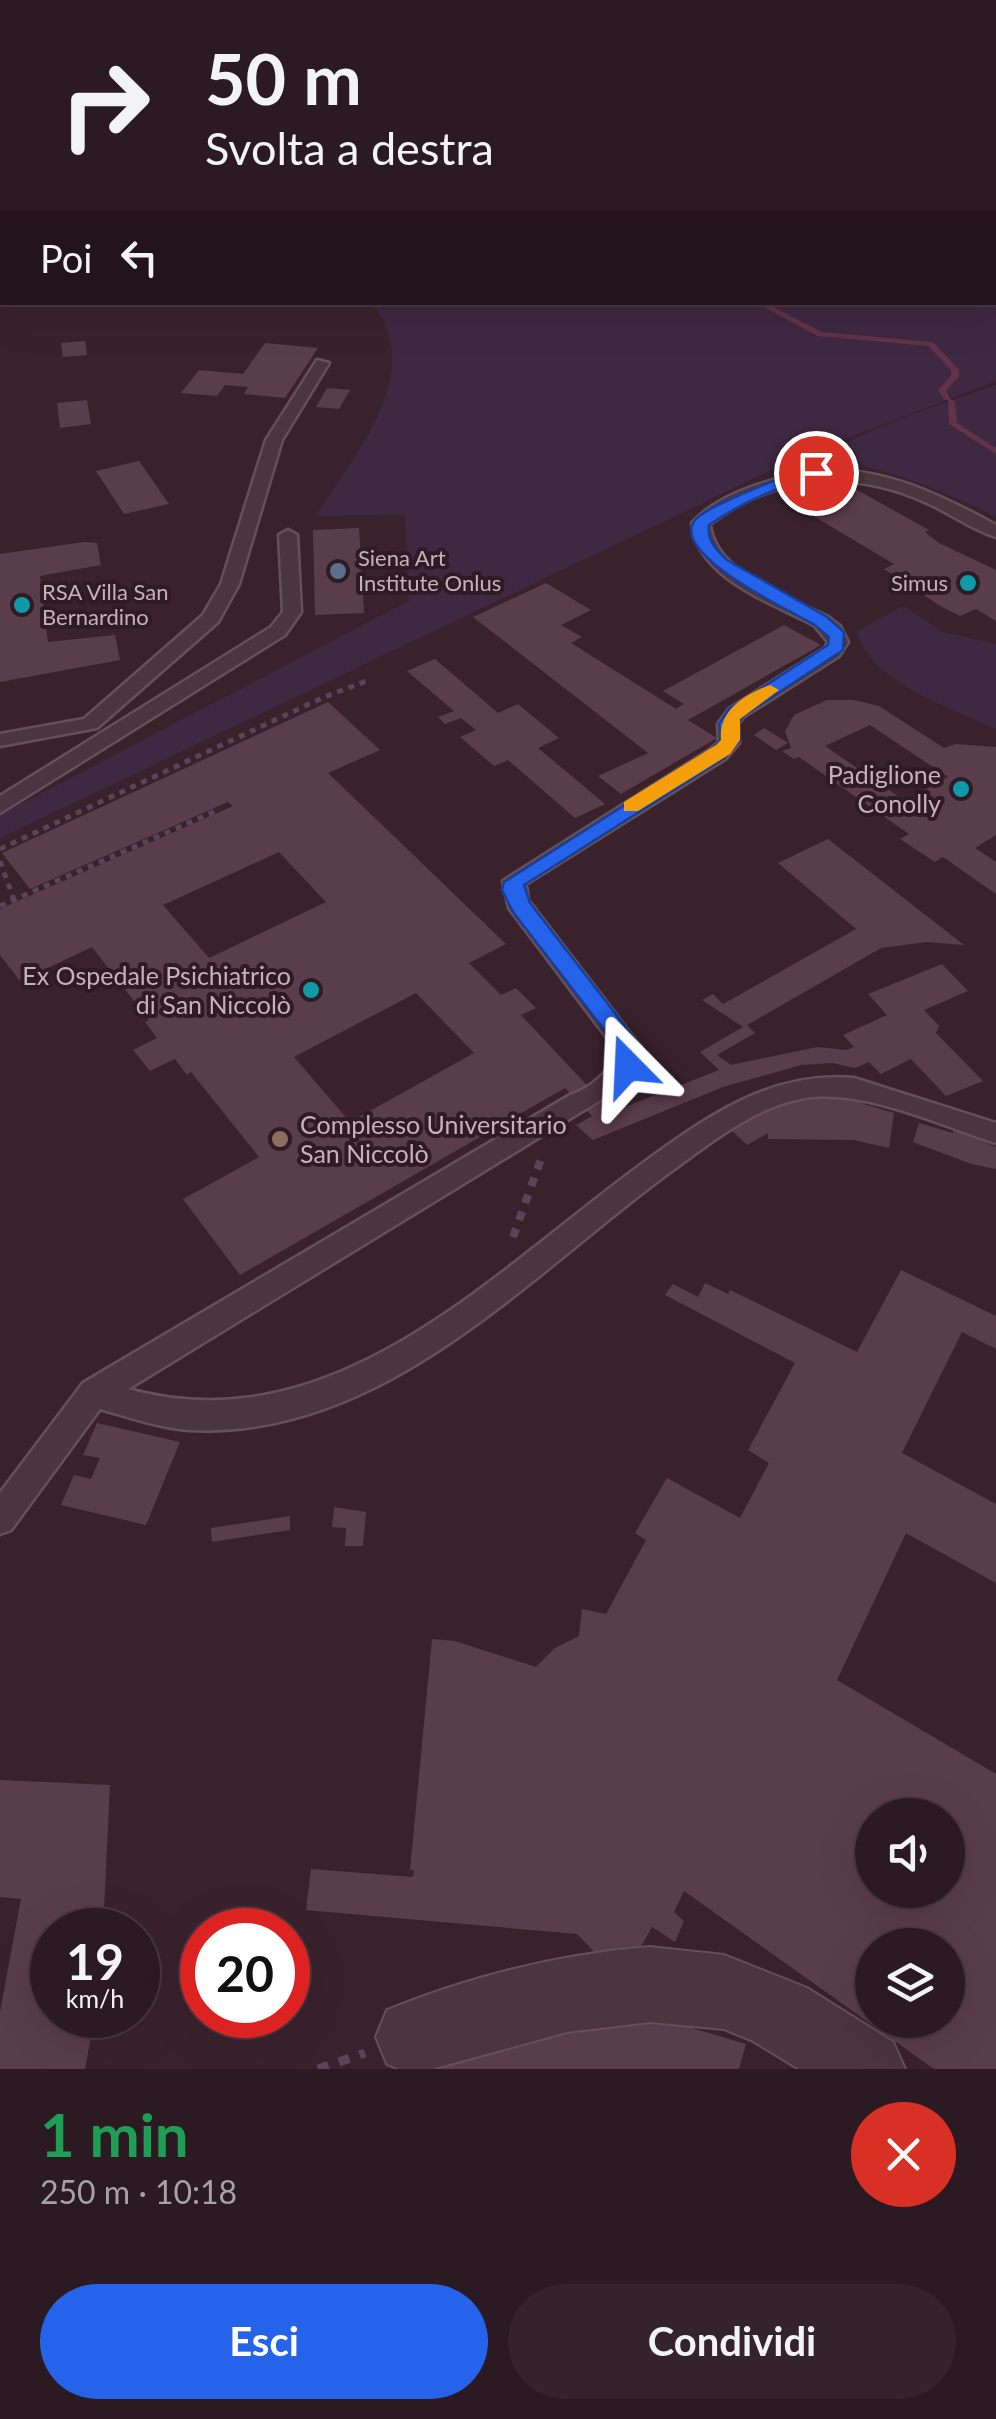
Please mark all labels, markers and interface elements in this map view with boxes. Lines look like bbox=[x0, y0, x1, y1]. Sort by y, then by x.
text: 50 m bbox=[205, 36, 362, 120]
icon: right bbox=[40, 40, 170, 170]
text: Svolta a destra bbox=[205, 121, 494, 175]
icon: left bbox=[112, 230, 167, 285]
text: Poi bbox=[40, 235, 92, 281]
pin bbox=[774, 431, 859, 516]
icon: arrive bbox=[789, 446, 844, 501]
place label: Siena Art Institute Onlus bbox=[358, 544, 501, 596]
marker: Siena Art Institute Onlus bbox=[327, 560, 349, 582]
place label: Simus bbox=[891, 569, 948, 596]
marker: Simus bbox=[957, 572, 979, 594]
place label: RSA Villa San Bernardino bbox=[42, 578, 169, 630]
marker: RSA Villa San Bernardino bbox=[11, 594, 33, 616]
place label: Padiglione Conolly bbox=[828, 759, 941, 818]
marker: Padiglione Conolly bbox=[950, 778, 972, 800]
place label: Ex Ospedale Psichiatrico di San Niccolò bbox=[22, 960, 291, 1019]
marker: Ex Ospedale Psichiatrico di San Niccolò bbox=[300, 979, 322, 1001]
position arrow bbox=[576, 1014, 680, 1118]
place label: Complesso Universitario San Niccolò bbox=[300, 1109, 567, 1168]
marker: Complesso Universitario San Niccolò bbox=[269, 1128, 291, 1150]
map controls bbox=[855, 1798, 965, 2038]
button: sound bbox=[855, 1798, 965, 1908]
speed limit sign: 20 bbox=[180, 1908, 310, 2038]
button: layers bbox=[855, 1928, 965, 2038]
text: 19 bbox=[66, 1931, 124, 1991]
text: km/h bbox=[66, 1983, 124, 2013]
text: 1 min bbox=[40, 2098, 189, 2170]
button: close bbox=[851, 2102, 956, 2207]
text: 250 m · 10:18 bbox=[40, 2172, 237, 2211]
button: Esci bbox=[40, 2284, 488, 2399]
button: Condividi bbox=[508, 2284, 956, 2399]

